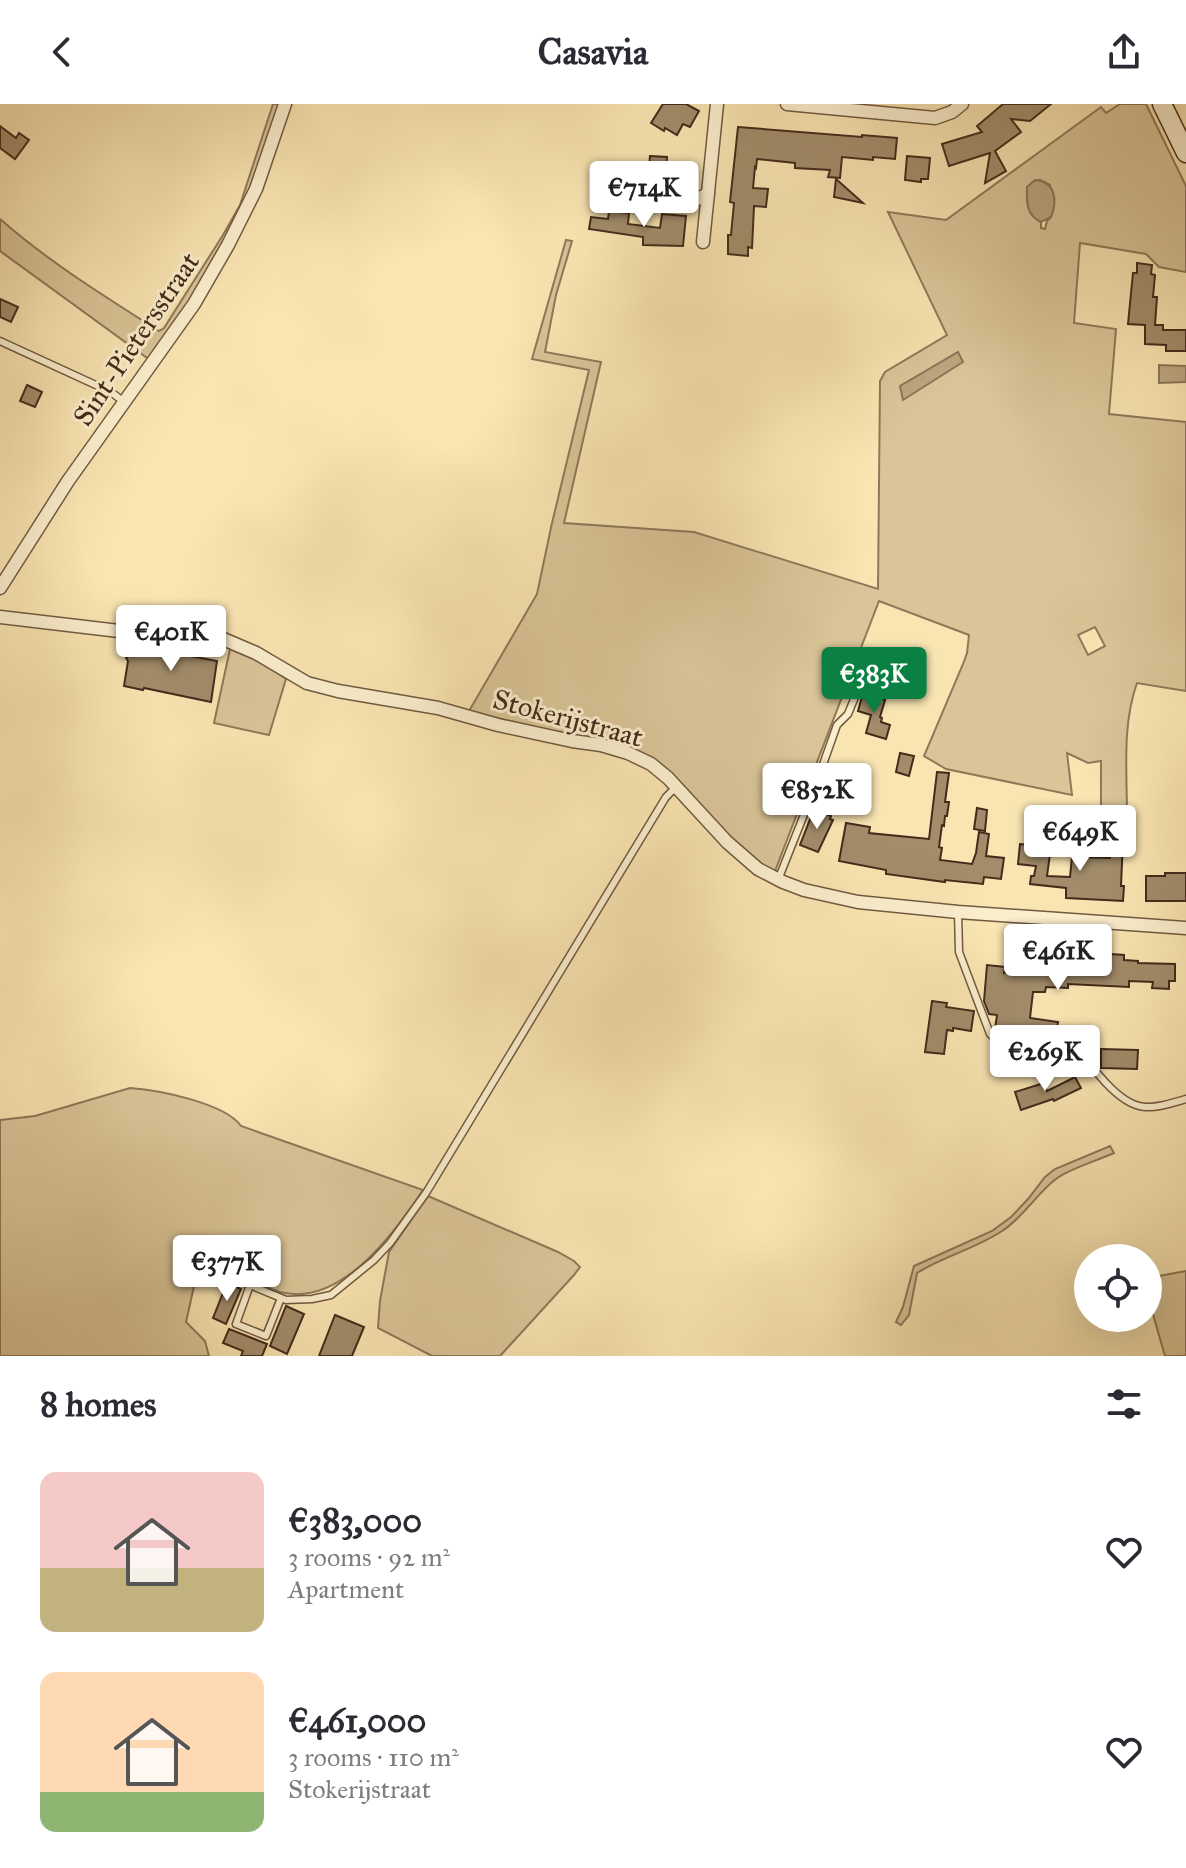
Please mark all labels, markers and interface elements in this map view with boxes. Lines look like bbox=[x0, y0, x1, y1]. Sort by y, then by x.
icon: back bbox=[40, 30, 84, 74]
text: Casavia bbox=[538, 30, 648, 74]
icon: share bbox=[1102, 30, 1146, 74]
pin: €714K bbox=[588, 161, 700, 229]
text: €714K bbox=[608, 171, 680, 203]
street label: Sint-Pietersstraat bbox=[65, 245, 207, 433]
pin: €401K bbox=[115, 605, 227, 673]
text: €401K bbox=[134, 615, 208, 647]
pin: €383K bbox=[818, 647, 930, 715]
text: €383K bbox=[840, 657, 908, 689]
street label: Stokerijstraat bbox=[489, 681, 647, 755]
pin: €852K bbox=[761, 763, 873, 831]
text: €852K bbox=[781, 773, 853, 805]
pin: €649K bbox=[1024, 805, 1136, 873]
text: €649K bbox=[1042, 815, 1118, 847]
pin: €461K bbox=[1002, 924, 1114, 992]
text: €461K bbox=[1022, 934, 1094, 966]
pin: €269K bbox=[989, 1025, 1101, 1093]
text: €269K bbox=[1008, 1035, 1082, 1067]
pin: €377K bbox=[171, 1235, 283, 1303]
map controls bbox=[1074, 1244, 1162, 1332]
button: locate bbox=[1074, 1244, 1162, 1332]
text: €377K bbox=[191, 1245, 263, 1277]
icon: filters bbox=[1102, 1382, 1146, 1426]
text: 8 homes bbox=[40, 1384, 156, 1425]
text: €383,000 bbox=[288, 1500, 422, 1541]
icon: home bbox=[104, 1504, 200, 1600]
icon: heart bbox=[1102, 1530, 1146, 1574]
text: 3 rooms · 92 m² bbox=[288, 1541, 450, 1573]
text: Apartment bbox=[288, 1573, 404, 1605]
text: €461,000 bbox=[288, 1700, 426, 1741]
icon: home bbox=[104, 1704, 200, 1800]
icon: heart bbox=[1102, 1730, 1146, 1774]
text: 3 rooms · 110 m² bbox=[288, 1741, 459, 1773]
text: Stokerijstraat bbox=[288, 1773, 431, 1805]

